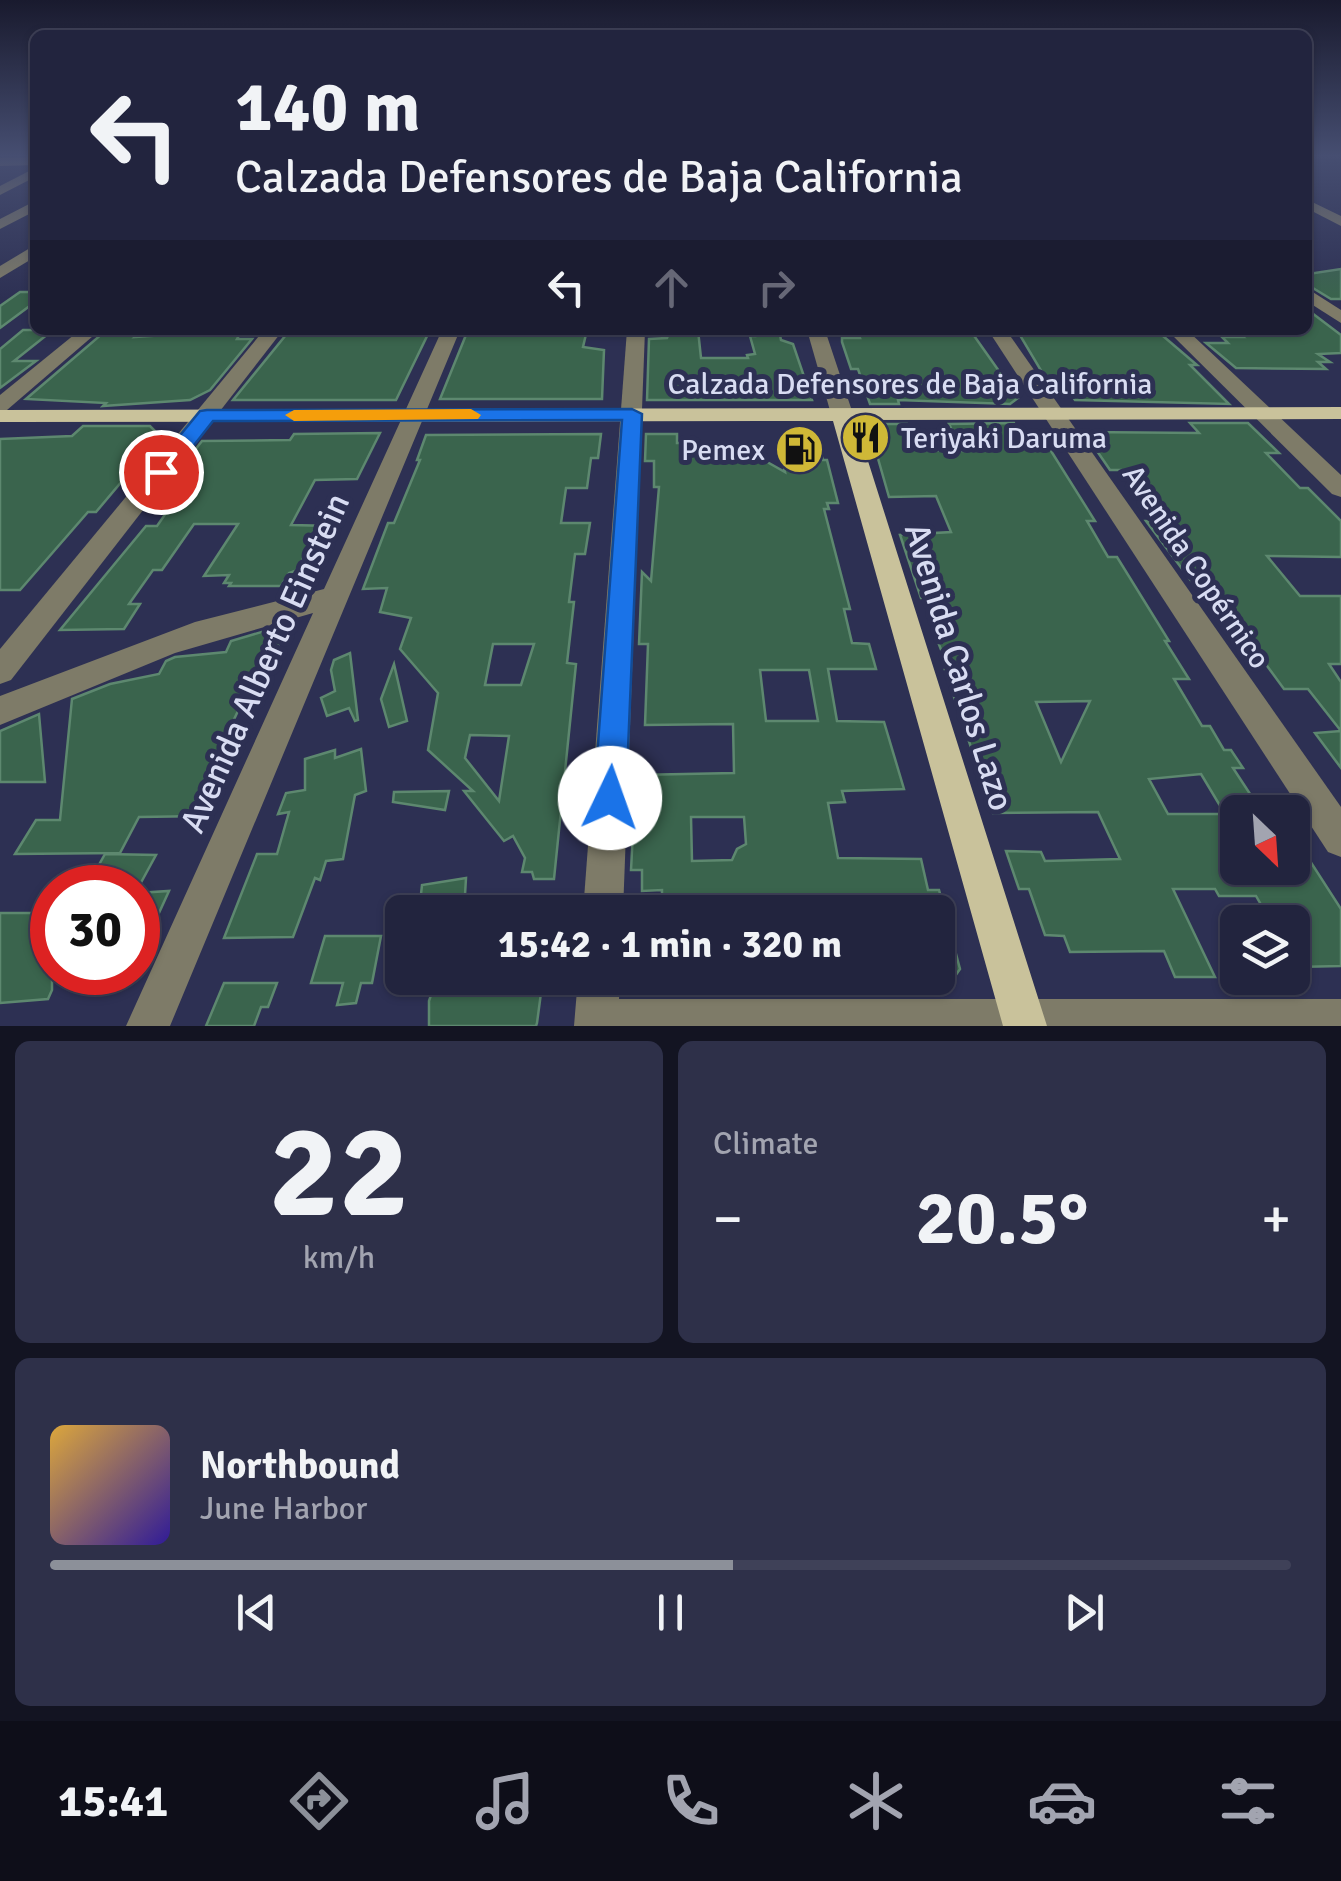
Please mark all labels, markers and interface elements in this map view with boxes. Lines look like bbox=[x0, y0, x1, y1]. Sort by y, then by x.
text: 140 m bbox=[235, 64, 420, 150]
icon: left bbox=[70, 70, 200, 200]
text: Calzada Defensores de Baja California bbox=[235, 150, 963, 205]
icon: left bbox=[539, 260, 594, 315]
icon: ahead bbox=[644, 260, 699, 315]
icon: right bbox=[749, 260, 804, 315]
street label: Calzada Defensores de Baja California bbox=[667, 366, 1153, 403]
restaurant icon: Teriyaki Daruma bbox=[840, 412, 892, 464]
place label: Teriyaki Daruma bbox=[901, 420, 1107, 457]
fuel station icon: Pemex bbox=[774, 424, 826, 476]
pin bbox=[119, 430, 204, 515]
place label: Pemex bbox=[681, 432, 765, 469]
icon: arrive bbox=[134, 445, 189, 500]
street label: Avenida Copérnico bbox=[1114, 458, 1278, 676]
street label: Avenida Alberto Einstein bbox=[171, 487, 359, 839]
street label: Avenida Carlos Lazo bbox=[895, 518, 1023, 816]
position arrow bbox=[558, 746, 662, 850]
north arrow bbox=[1220, 795, 1310, 885]
map controls bbox=[1220, 795, 1310, 995]
speed limit sign: 30 bbox=[30, 865, 160, 995]
button: layers bbox=[1220, 905, 1310, 995]
text: 15:42 · 1 min · 320 m bbox=[498, 921, 842, 968]
text: 22 bbox=[269, 1093, 409, 1253]
text: Climate bbox=[713, 1124, 819, 1163]
text: 20.5° bbox=[916, 1172, 1089, 1265]
text: − bbox=[713, 1185, 743, 1253]
text: + bbox=[1261, 1185, 1291, 1253]
text: km/h bbox=[303, 1238, 375, 1277]
text: Northbound bbox=[200, 1442, 400, 1489]
text: June Harbor bbox=[200, 1489, 367, 1528]
icon: previous bbox=[229, 1585, 284, 1640]
icon: pause bbox=[643, 1585, 698, 1640]
icon: next bbox=[1057, 1585, 1112, 1640]
icon: directions bbox=[284, 1766, 354, 1836]
icon: music bbox=[470, 1766, 540, 1836]
icon: phone bbox=[656, 1766, 726, 1836]
icon: climate bbox=[841, 1766, 911, 1836]
icon: car bbox=[1027, 1766, 1097, 1836]
icon: filters bbox=[1213, 1766, 1283, 1836]
text: 15:41 bbox=[58, 1774, 168, 1829]

